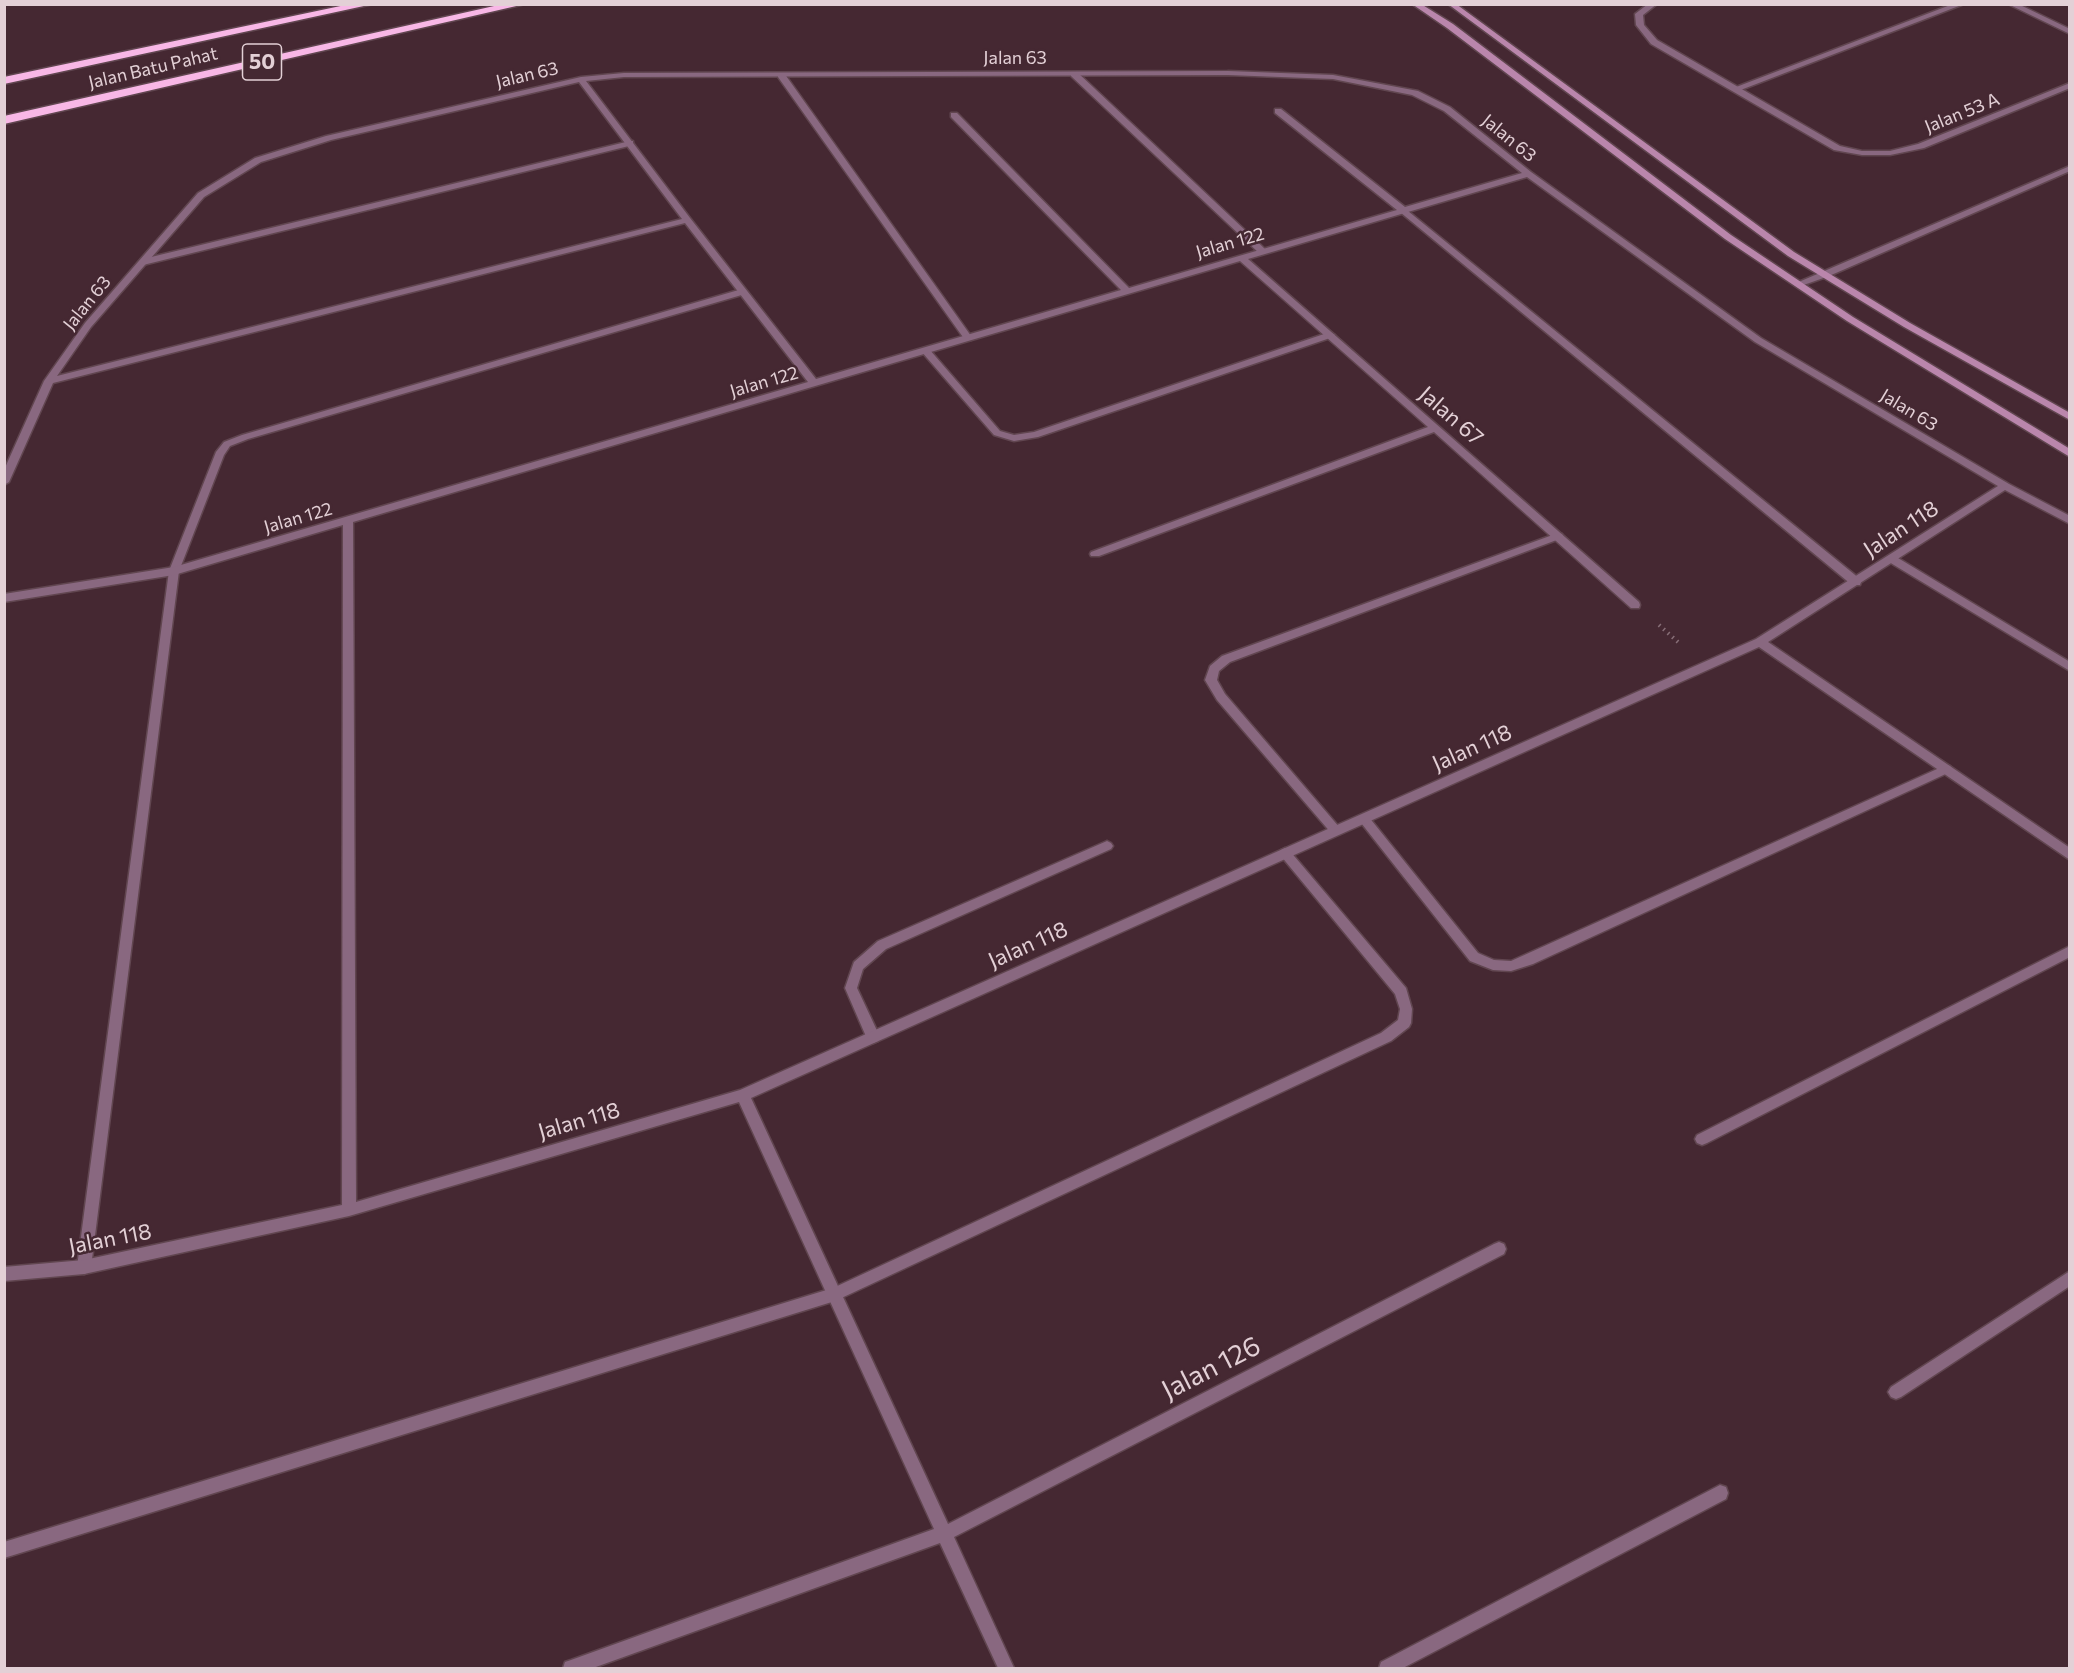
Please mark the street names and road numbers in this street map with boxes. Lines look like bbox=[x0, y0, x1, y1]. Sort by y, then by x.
street label: Jalan Batu Pahat bbox=[86, 43, 220, 93]
road number: 50 bbox=[242, 44, 282, 80]
street label: Jalan 63 bbox=[983, 47, 1047, 69]
street label: Jalan 63 bbox=[494, 57, 560, 93]
street label: Jalan 53 A bbox=[1921, 88, 2003, 138]
street label: Jalan 63 bbox=[1478, 110, 1540, 166]
street label: Jalan 122 bbox=[1193, 223, 1267, 263]
street label: Jalan 63 bbox=[59, 272, 115, 334]
street label: Jalan 122 bbox=[727, 362, 801, 402]
street label: Jalan 67 bbox=[1413, 381, 1489, 451]
street label: Jalan 63 bbox=[1876, 384, 1942, 436]
street label: Jalan 118 bbox=[1859, 495, 1943, 563]
street label: Jalan 122 bbox=[261, 498, 335, 538]
street label: Jalan 118 bbox=[1428, 719, 1516, 777]
street label: Jalan 118 bbox=[984, 916, 1072, 974]
street label: Jalan 118 bbox=[535, 1097, 623, 1145]
street label: Jalan 118 bbox=[66, 1218, 154, 1260]
street label: Jalan 126 bbox=[1156, 1329, 1266, 1407]

